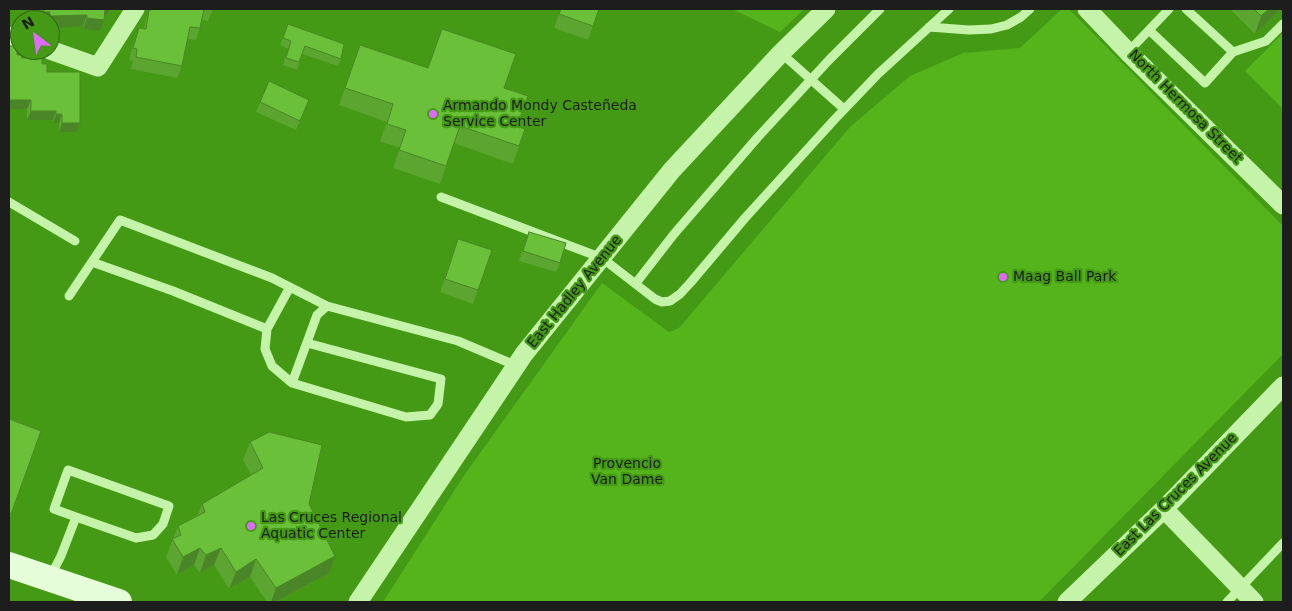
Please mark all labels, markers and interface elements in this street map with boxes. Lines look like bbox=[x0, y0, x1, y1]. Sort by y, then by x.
north arrow bbox=[10, 10, 60, 60]
text: N bbox=[19, 13, 37, 33]
street label: North Hermosa Street bbox=[1125, 47, 1245, 167]
place label: Armando Mondy Casteñeda Service Center bbox=[443, 98, 637, 130]
marker: Armando Mondy Casteñeda Service Center bbox=[427, 108, 439, 120]
street label: East Hadley Avenue bbox=[524, 232, 626, 352]
place label: Maag Ball Park bbox=[1013, 269, 1116, 285]
marker: Maag Ball Park bbox=[997, 271, 1009, 283]
street label: East Las Cruces Avenue bbox=[1111, 430, 1241, 560]
park label: Provencio Van Dame bbox=[591, 456, 663, 488]
place label: Las Cruces Regional Aquatic Center bbox=[261, 510, 402, 542]
marker: Las Cruces Regional Aquatic Center bbox=[245, 520, 257, 532]

